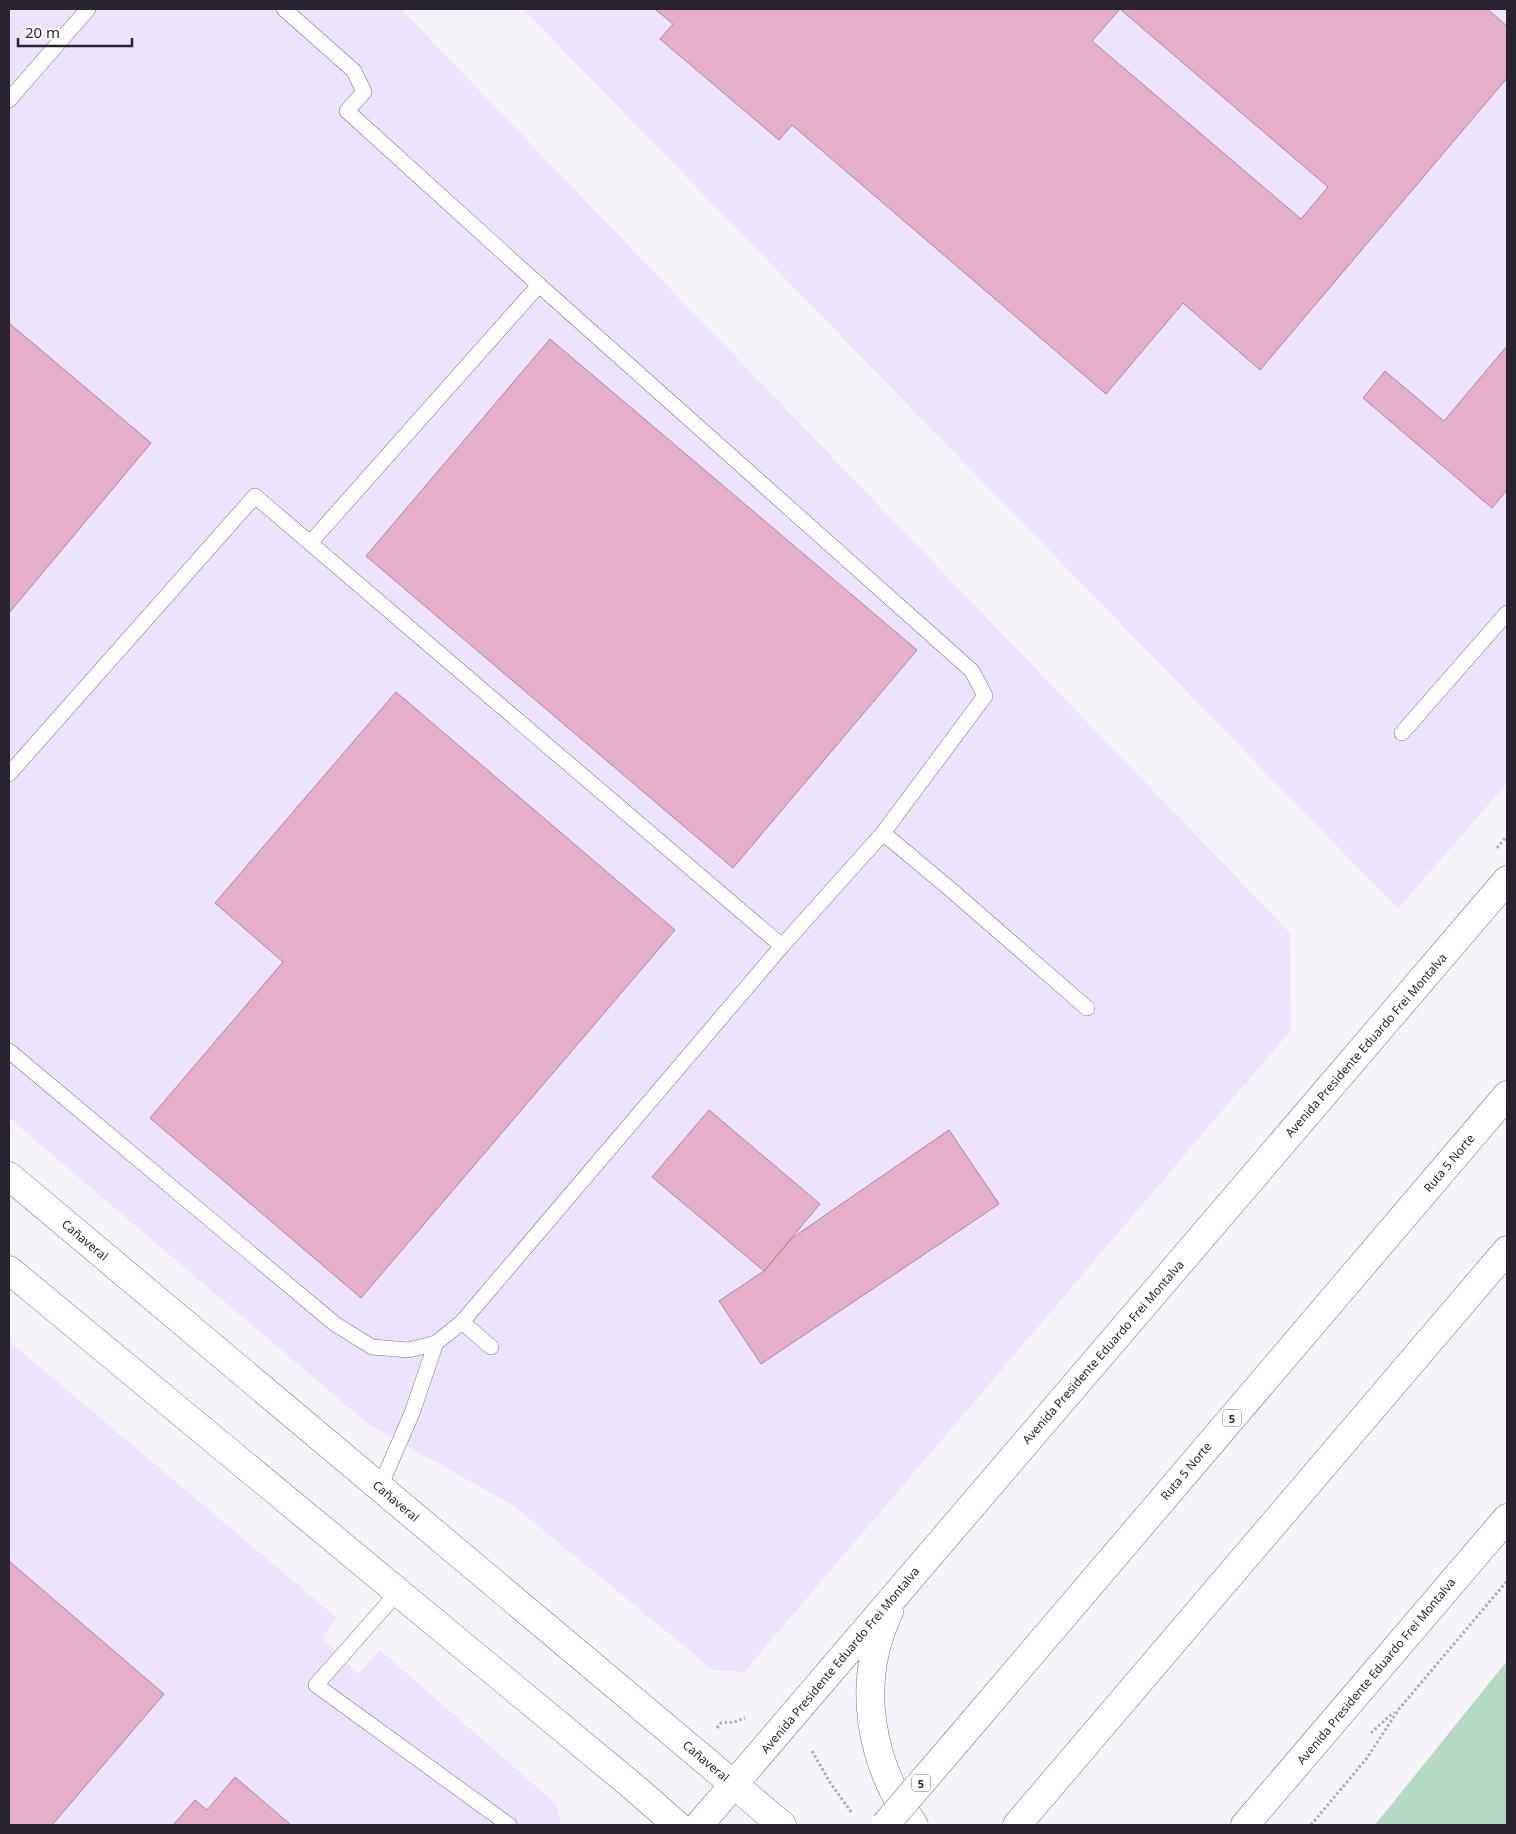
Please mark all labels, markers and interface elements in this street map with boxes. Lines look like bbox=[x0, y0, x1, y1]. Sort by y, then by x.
scale bar bbox=[18, 15, 131, 47]
text: 20 m bbox=[25, 22, 60, 42]
street label: Avenida Presidente Eduardo Frei Montalva bbox=[1281, 949, 1451, 1141]
street label: Ruta 5 Norte bbox=[1420, 1130, 1479, 1196]
street label: Cañaveral bbox=[58, 1216, 112, 1264]
street label: Avenida Presidente Eduardo Frei Montalva bbox=[1018, 1256, 1188, 1448]
road number: 5 bbox=[1223, 1410, 1241, 1426]
street label: Ruta 5 Norte bbox=[1157, 1438, 1216, 1504]
street label: Cañaveral bbox=[369, 1477, 423, 1525]
street label: Avenida Presidente Eduardo Frei Montalva bbox=[757, 1563, 923, 1757]
street label: Avenida Presidente Eduardo Frei Montalva bbox=[1293, 1574, 1459, 1768]
street label: Cañaveral bbox=[679, 1737, 733, 1785]
road number: 5 bbox=[912, 1775, 930, 1792]

